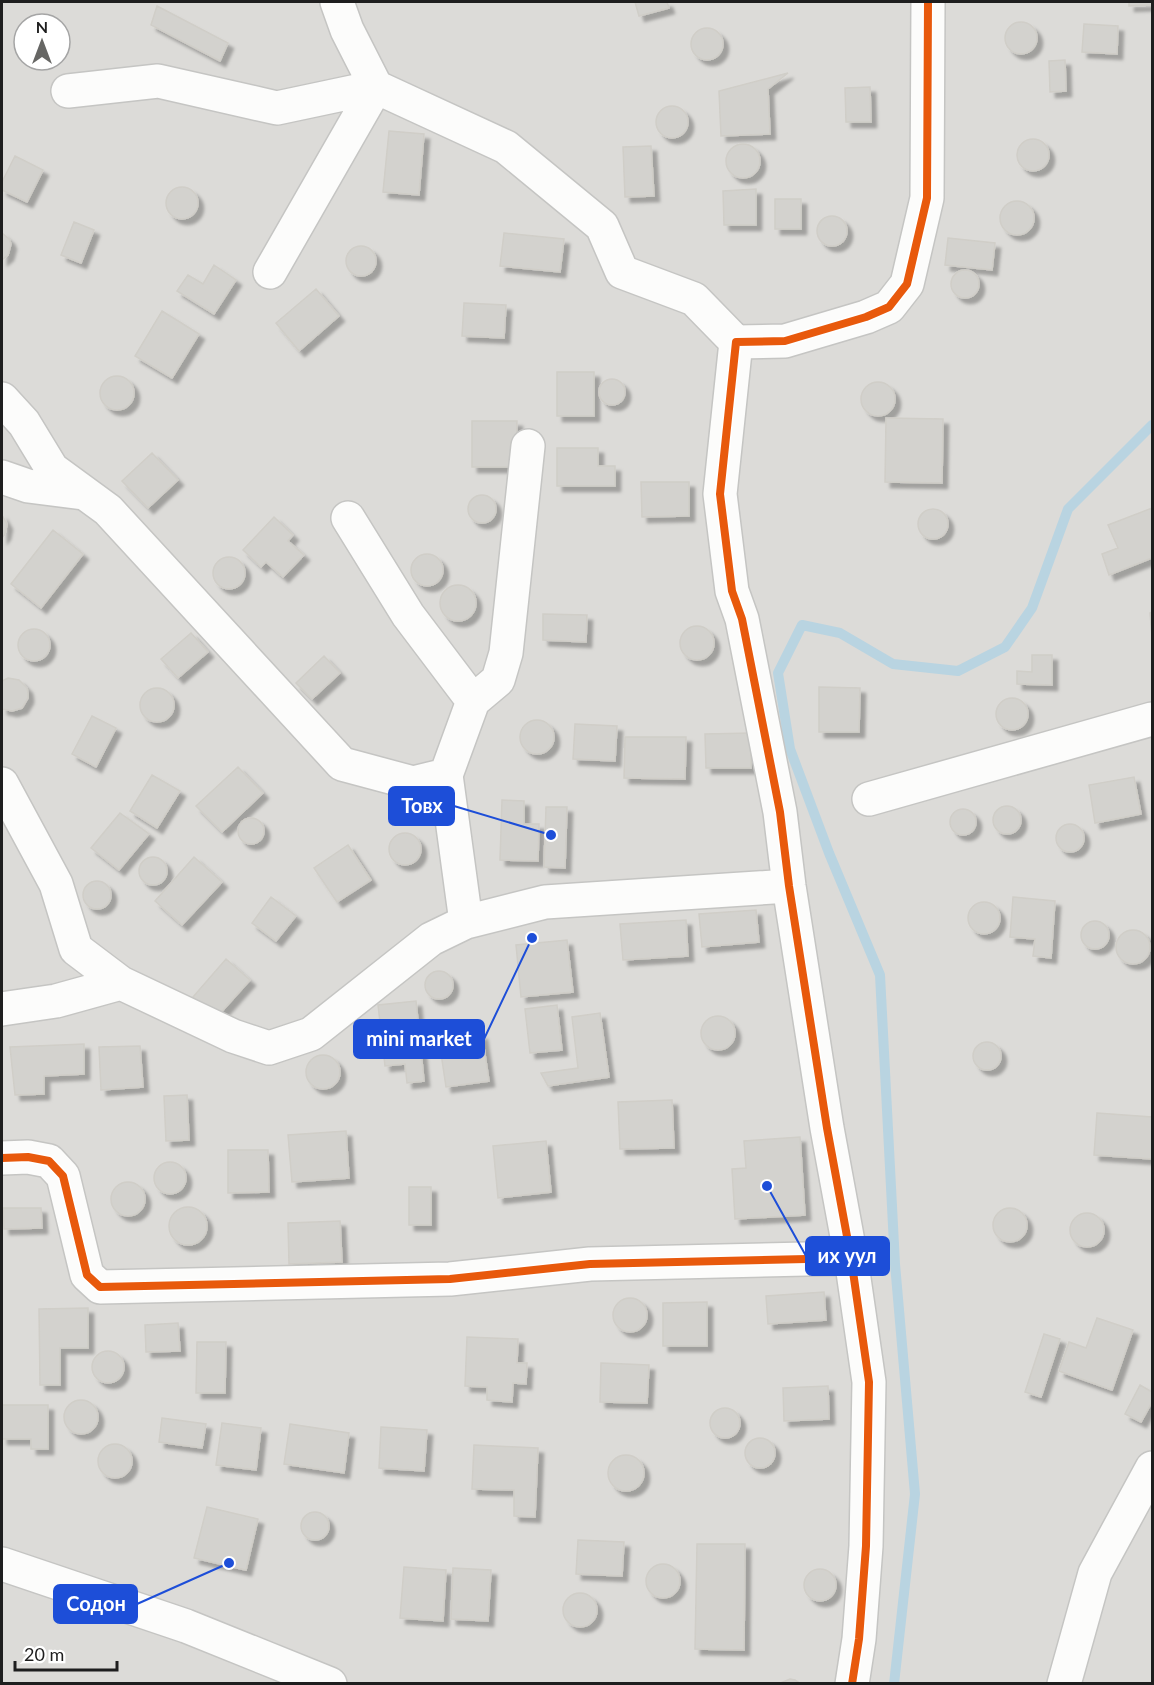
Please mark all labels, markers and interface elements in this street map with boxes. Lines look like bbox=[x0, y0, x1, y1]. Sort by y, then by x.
north arrow bbox=[12, 12, 72, 72]
text: N bbox=[36, 17, 48, 36]
callout: Товх bbox=[389, 787, 454, 825]
text: Товх bbox=[401, 793, 443, 817]
callout: mini market bbox=[354, 1020, 484, 1058]
text: mini market bbox=[366, 1026, 472, 1050]
callout: их уул bbox=[806, 1237, 889, 1275]
text: их уул bbox=[817, 1243, 877, 1267]
callout: Содон bbox=[54, 1585, 137, 1623]
text: Содон bbox=[66, 1591, 126, 1615]
scale bar bbox=[15, 1634, 117, 1672]
text: 20 m bbox=[24, 1643, 64, 1665]

